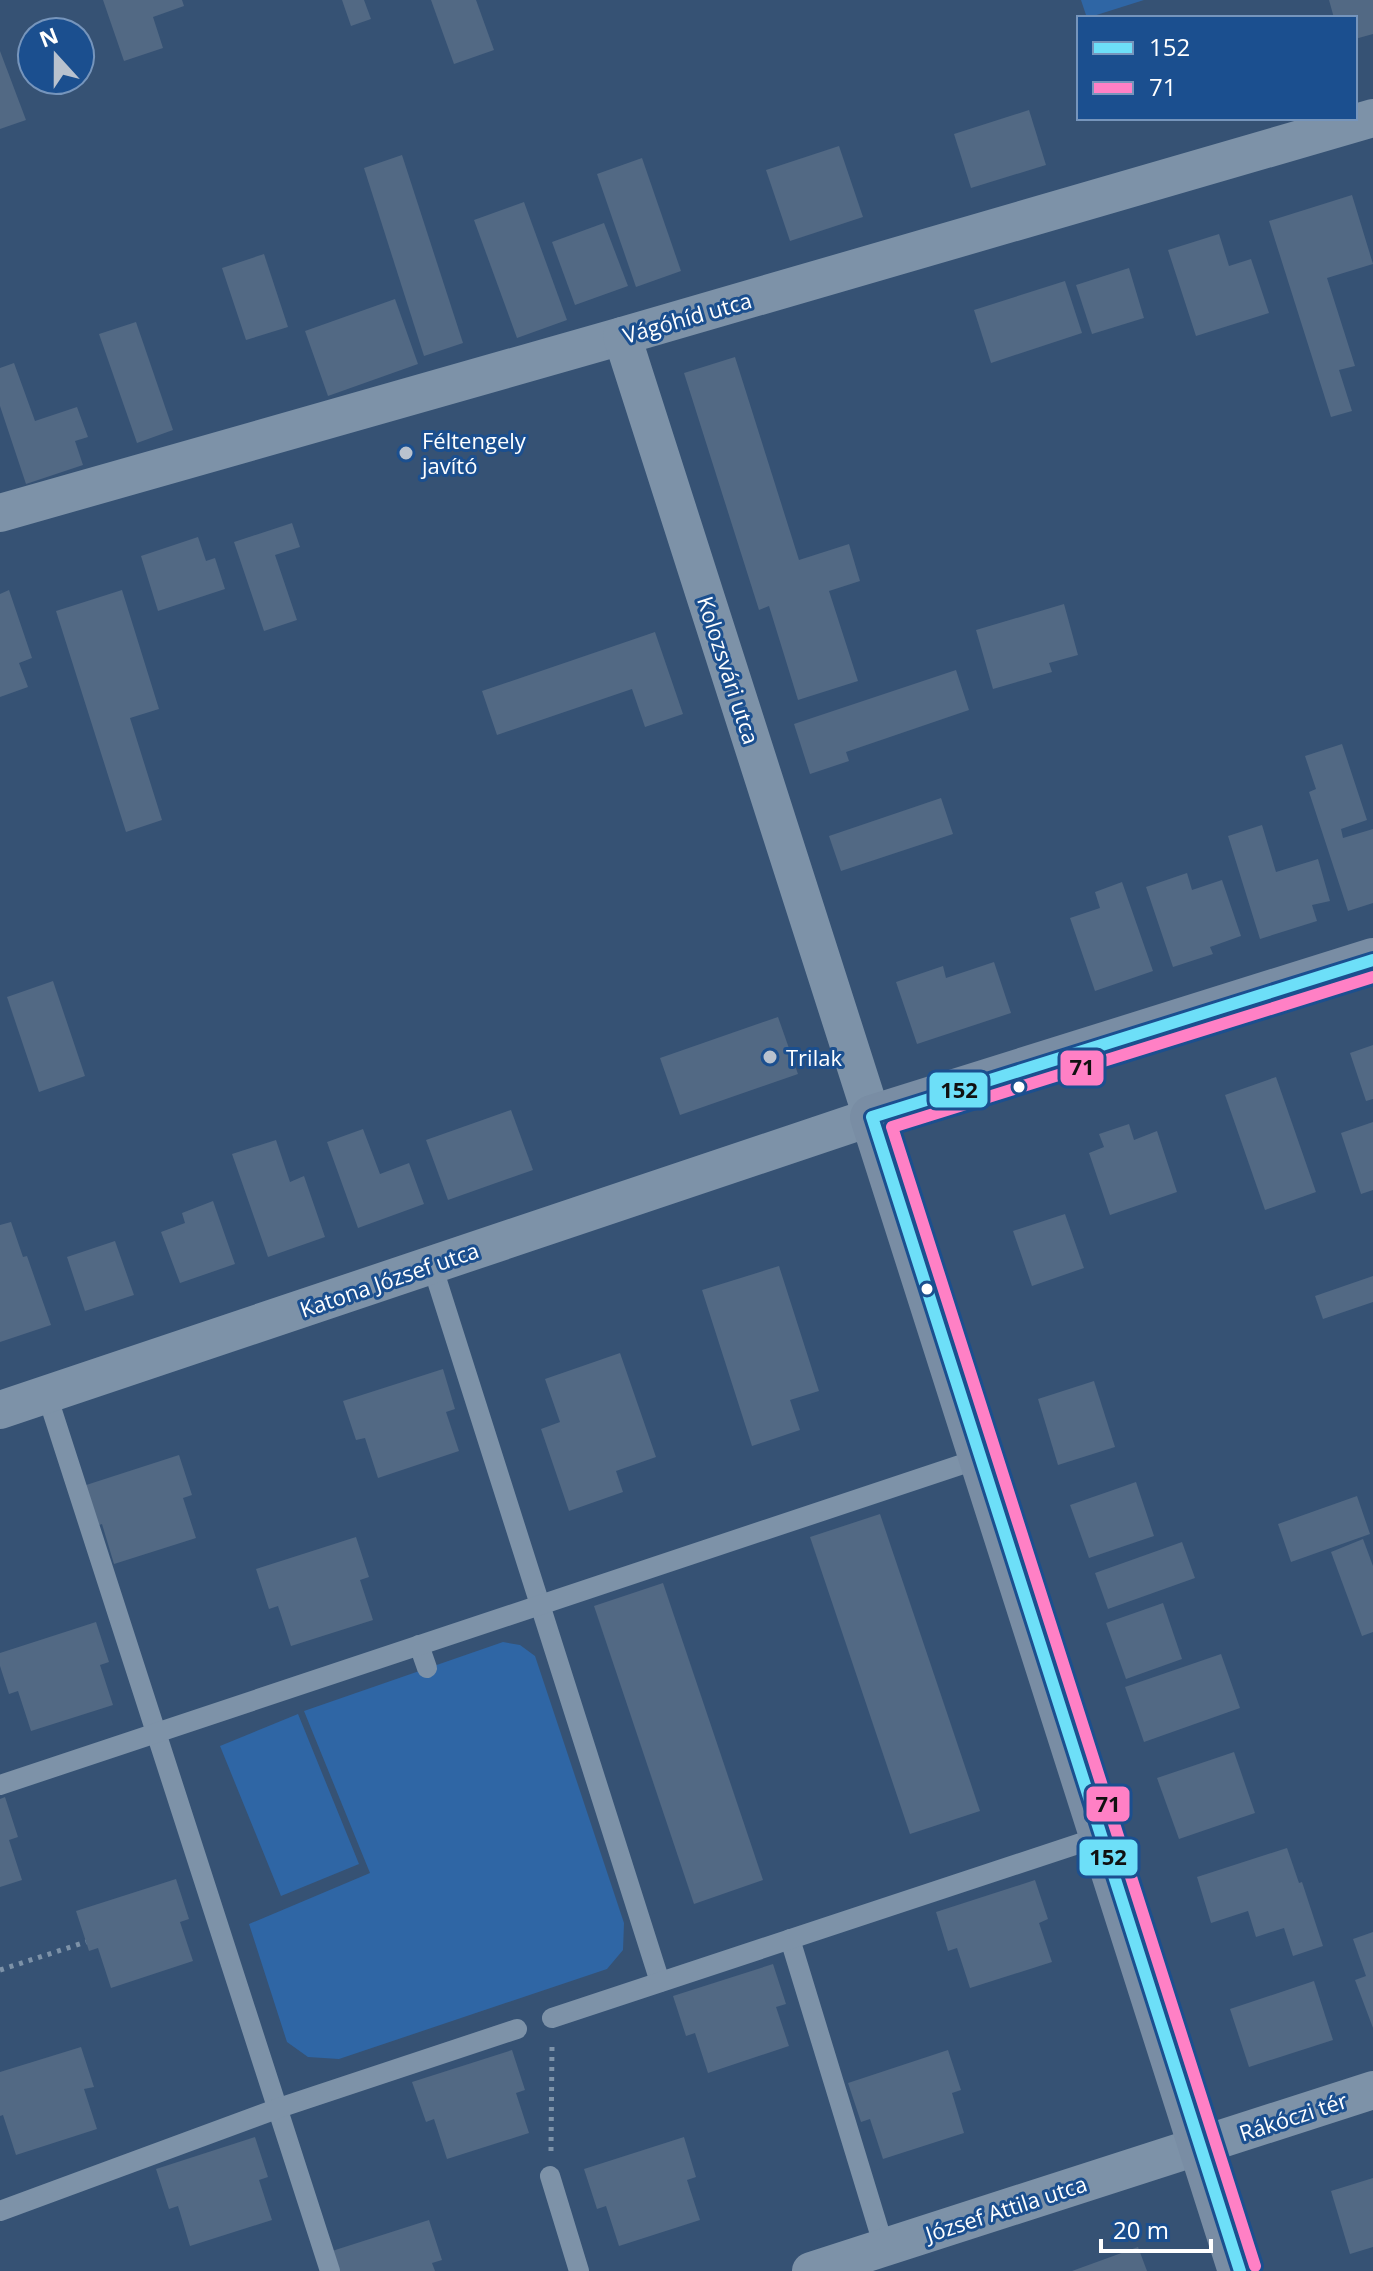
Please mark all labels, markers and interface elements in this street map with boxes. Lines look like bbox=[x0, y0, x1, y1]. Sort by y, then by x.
north arrow bbox=[16, 16, 96, 96]
legend bbox=[1077, 16, 1357, 120]
text: N bbox=[35, 19, 62, 54]
text: 152 bbox=[1149, 30, 1190, 63]
text: 71 bbox=[1149, 70, 1176, 103]
street label: Vágóhíd utca bbox=[619, 284, 755, 350]
place label: Féltengely javító bbox=[420, 425, 527, 480]
marker: Féltengely javító bbox=[397, 444, 415, 462]
street label: Kolozsvári utca bbox=[691, 592, 767, 748]
place label: Trilak bbox=[786, 1042, 842, 1072]
marker: Trilak bbox=[761, 1048, 779, 1066]
line badge: 71 bbox=[1059, 1049, 1105, 1087]
text: 71 bbox=[1069, 1051, 1095, 1081]
line badge: 152 bbox=[928, 1071, 989, 1109]
text: 152 bbox=[940, 1074, 978, 1104]
unlabelled marker bbox=[1011, 1079, 1027, 1095]
street label: Katona József utca bbox=[295, 1234, 483, 1324]
unlabelled marker bbox=[919, 1281, 935, 1297]
line badge: 71 bbox=[1085, 1785, 1131, 1823]
text: 71 bbox=[1095, 1788, 1121, 1818]
line badge: 152 bbox=[1078, 1838, 1139, 1877]
text: 152 bbox=[1089, 1841, 1127, 1871]
street label: Rákóczi tér bbox=[1235, 2084, 1351, 2148]
street label: József Attila utca bbox=[919, 2168, 1091, 2249]
scale bar bbox=[1101, 2203, 1211, 2253]
text: 20 m bbox=[1113, 2213, 1169, 2246]

